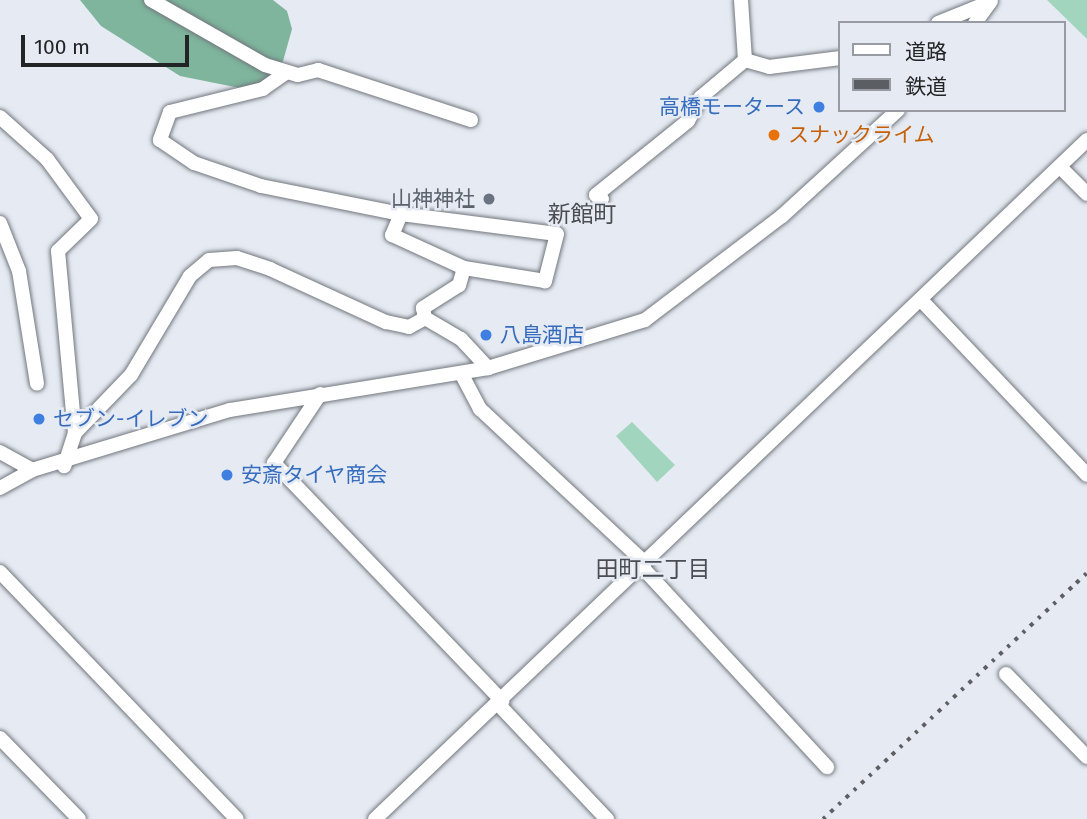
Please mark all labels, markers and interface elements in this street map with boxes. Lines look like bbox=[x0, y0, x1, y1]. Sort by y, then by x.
scale bar bbox=[24, 21, 192, 65]
legend bbox=[838, 21, 1066, 112]
text: 100 m bbox=[34, 34, 90, 60]
text: 道路 bbox=[905, 39, 947, 65]
text: 鉄道 bbox=[905, 74, 947, 100]
place label: 高橋モータース bbox=[658, 94, 805, 120]
marker: 高橋モータース bbox=[811, 99, 827, 115]
place label: スナックライム bbox=[788, 122, 935, 148]
marker: スナックライム bbox=[766, 127, 782, 143]
place label: 山神神社 bbox=[391, 186, 475, 212]
marker: 山神神社 bbox=[481, 191, 497, 207]
district label: 新館町 bbox=[548, 200, 616, 228]
place label: 八島酒店 bbox=[500, 322, 584, 348]
marker: 八島酒店 bbox=[478, 327, 494, 343]
place label: セブン-イレブン bbox=[53, 406, 208, 432]
marker: セブン-イレブン bbox=[31, 411, 47, 427]
place label: 安斎タイヤ商会 bbox=[241, 462, 388, 488]
marker: 安斎タイヤ商会 bbox=[219, 467, 235, 483]
district label: 田町二丁目 bbox=[596, 555, 710, 583]

